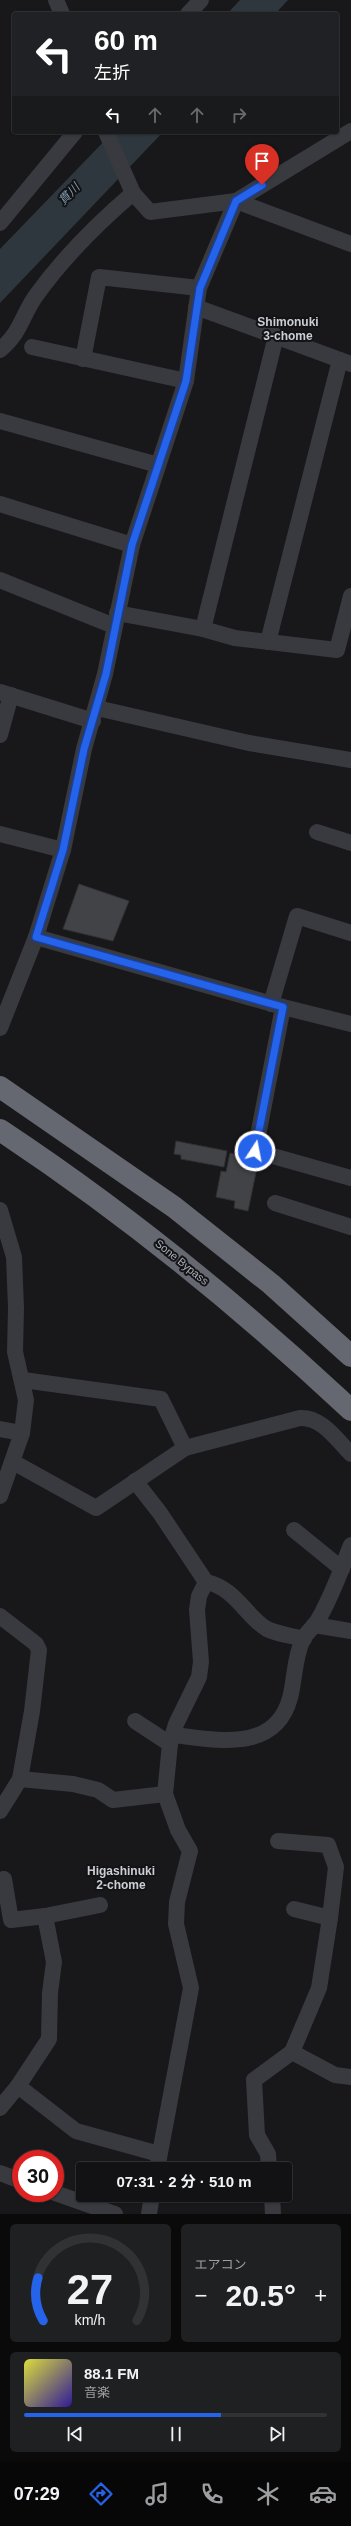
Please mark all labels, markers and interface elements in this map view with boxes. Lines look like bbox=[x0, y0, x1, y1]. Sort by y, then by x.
text: 60 m bbox=[94, 25, 158, 56]
icon: left bbox=[28, 28, 80, 80]
text: 左折 bbox=[94, 63, 130, 83]
icon: left bbox=[102, 104, 124, 126]
icon: ahead bbox=[144, 104, 166, 126]
icon: ahead bbox=[186, 104, 208, 126]
icon: right bbox=[228, 104, 250, 126]
pin bbox=[245, 144, 279, 185]
icon: arrive bbox=[251, 150, 273, 172]
water label: 貫川 bbox=[56, 179, 84, 208]
district label: Shimonuki 3-chome bbox=[257, 315, 319, 343]
position arrow bbox=[234, 1130, 276, 1172]
street label: Sone Bypass bbox=[153, 1237, 211, 1287]
district label: Higashinuki 2-chome bbox=[87, 1864, 155, 1892]
speed limit sign: 30 bbox=[12, 2150, 64, 2202]
text: 07:31 · 2 分 · 510 m bbox=[116, 2173, 252, 2190]
text: エアコン bbox=[195, 2257, 247, 2272]
text: 27 bbox=[67, 2266, 113, 2313]
text: 20.5° bbox=[226, 2279, 296, 2312]
text: − bbox=[195, 2283, 207, 2308]
text: + bbox=[314, 2283, 327, 2308]
text: km/h bbox=[75, 2312, 106, 2328]
text: 88.1 FM bbox=[84, 2365, 139, 2382]
text: 音楽 bbox=[84, 2385, 110, 2400]
icon: previous bbox=[64, 2423, 86, 2445]
icon: pause bbox=[165, 2423, 187, 2445]
icon: next bbox=[266, 2423, 288, 2445]
icon: directions bbox=[87, 2480, 115, 2508]
icon: music bbox=[143, 2480, 171, 2508]
icon: phone bbox=[198, 2480, 226, 2508]
icon: climate bbox=[254, 2480, 282, 2508]
icon: car bbox=[309, 2480, 337, 2508]
text: 07:29 bbox=[14, 2484, 60, 2504]

